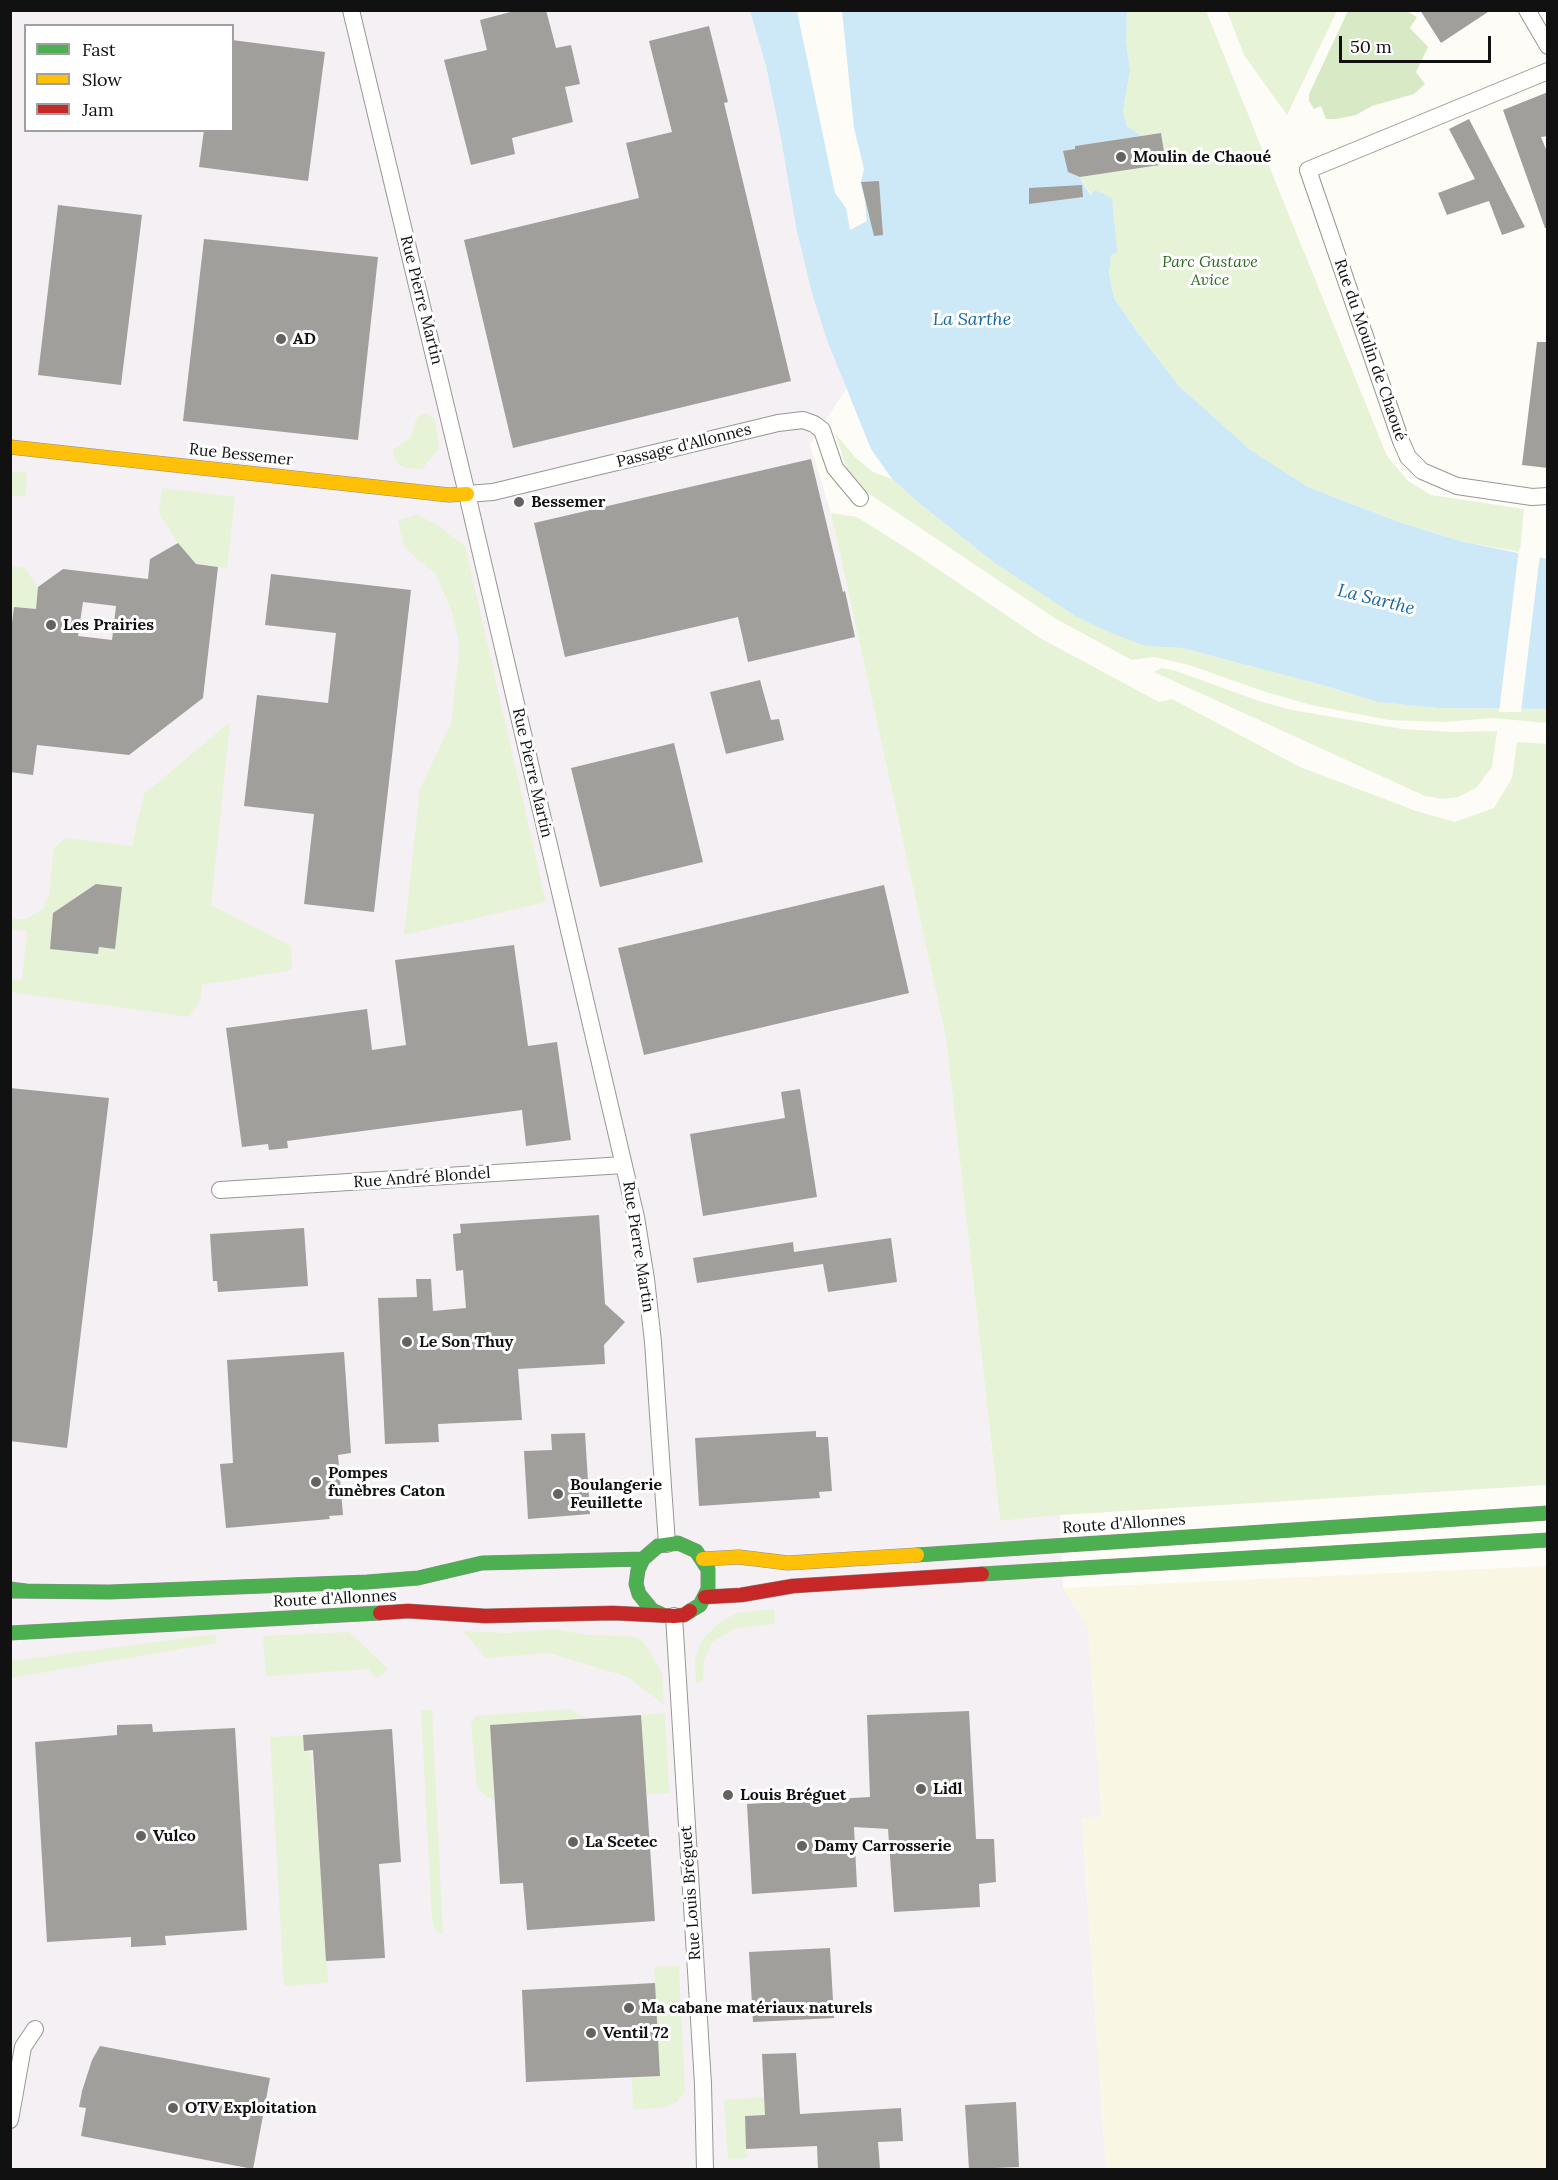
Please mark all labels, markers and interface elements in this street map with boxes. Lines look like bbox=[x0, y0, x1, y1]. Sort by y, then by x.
legend bbox=[24, 24, 234, 132]
scale bar bbox=[1342, 24, 1494, 62]
text: 50 m bbox=[1350, 35, 1392, 58]
text: Fast bbox=[82, 38, 116, 61]
text: Slow bbox=[82, 68, 122, 91]
text: Jam bbox=[82, 98, 114, 121]
place label: Moulin de Chaoué bbox=[1133, 147, 1271, 167]
marker: Moulin de Chaoué bbox=[1114, 150, 1128, 164]
street label: Rue Pierre Martin bbox=[396, 233, 446, 367]
park label: Parc Gustave Avice bbox=[1162, 252, 1258, 290]
street label: Rue du Moulin de Chaoué bbox=[1330, 257, 1410, 443]
water label: La Sarthe bbox=[933, 309, 1011, 331]
place label: AD bbox=[293, 329, 316, 349]
marker: AD bbox=[274, 332, 288, 346]
street label: Passage d'Allonnes bbox=[615, 420, 753, 472]
street label: Rue Bessemer bbox=[188, 440, 294, 470]
place label: Bessemer bbox=[531, 492, 605, 512]
marker: Bessemer bbox=[512, 495, 526, 509]
water label: La Sarthe bbox=[1335, 580, 1417, 620]
place label: Les Prairies bbox=[63, 615, 154, 635]
marker: Les Prairies bbox=[44, 618, 58, 632]
street label: Rue Pierre Martin bbox=[508, 706, 556, 840]
street label: Rue André Blondel bbox=[353, 1164, 491, 1192]
street label: Rue Pierre Martin bbox=[618, 1180, 658, 1314]
place label: Le Son Thuy bbox=[419, 1332, 513, 1352]
marker: Le Son Thuy bbox=[400, 1335, 414, 1349]
place label: Pompes funèbres Caton bbox=[328, 1463, 445, 1501]
marker: Pompes funèbres Caton bbox=[309, 1475, 323, 1489]
place label: Boulangerie Feuillette bbox=[570, 1475, 662, 1513]
marker: Boulangerie Feuillette bbox=[551, 1487, 565, 1501]
street label: Route d'Allonnes bbox=[1062, 1510, 1186, 1538]
street label: Route d'Allonnes bbox=[273, 1586, 397, 1612]
place label: Lidl bbox=[933, 1779, 962, 1799]
marker: Lidl bbox=[914, 1782, 928, 1796]
place label: Louis Bréguet bbox=[740, 1785, 846, 1805]
marker: Louis Bréguet bbox=[721, 1788, 735, 1802]
street label: Rue Louis Bréguet bbox=[677, 1825, 705, 1961]
place label: Vulco bbox=[153, 1826, 196, 1846]
marker: Vulco bbox=[134, 1829, 148, 1843]
place label: La Scetec bbox=[585, 1832, 657, 1852]
marker: La Scetec bbox=[566, 1835, 580, 1849]
place label: Damy Carrosserie bbox=[814, 1836, 951, 1856]
marker: Damy Carrosserie bbox=[795, 1839, 809, 1853]
place label: Ma cabane matériaux naturels bbox=[641, 1998, 873, 2018]
marker: Ma cabane matériaux naturels bbox=[622, 2001, 636, 2015]
place label: Ventil 72 bbox=[603, 2023, 669, 2043]
marker: Ventil 72 bbox=[584, 2026, 598, 2040]
place label: OTV Exploitation bbox=[185, 2098, 317, 2118]
marker: OTV Exploitation bbox=[166, 2101, 180, 2115]

